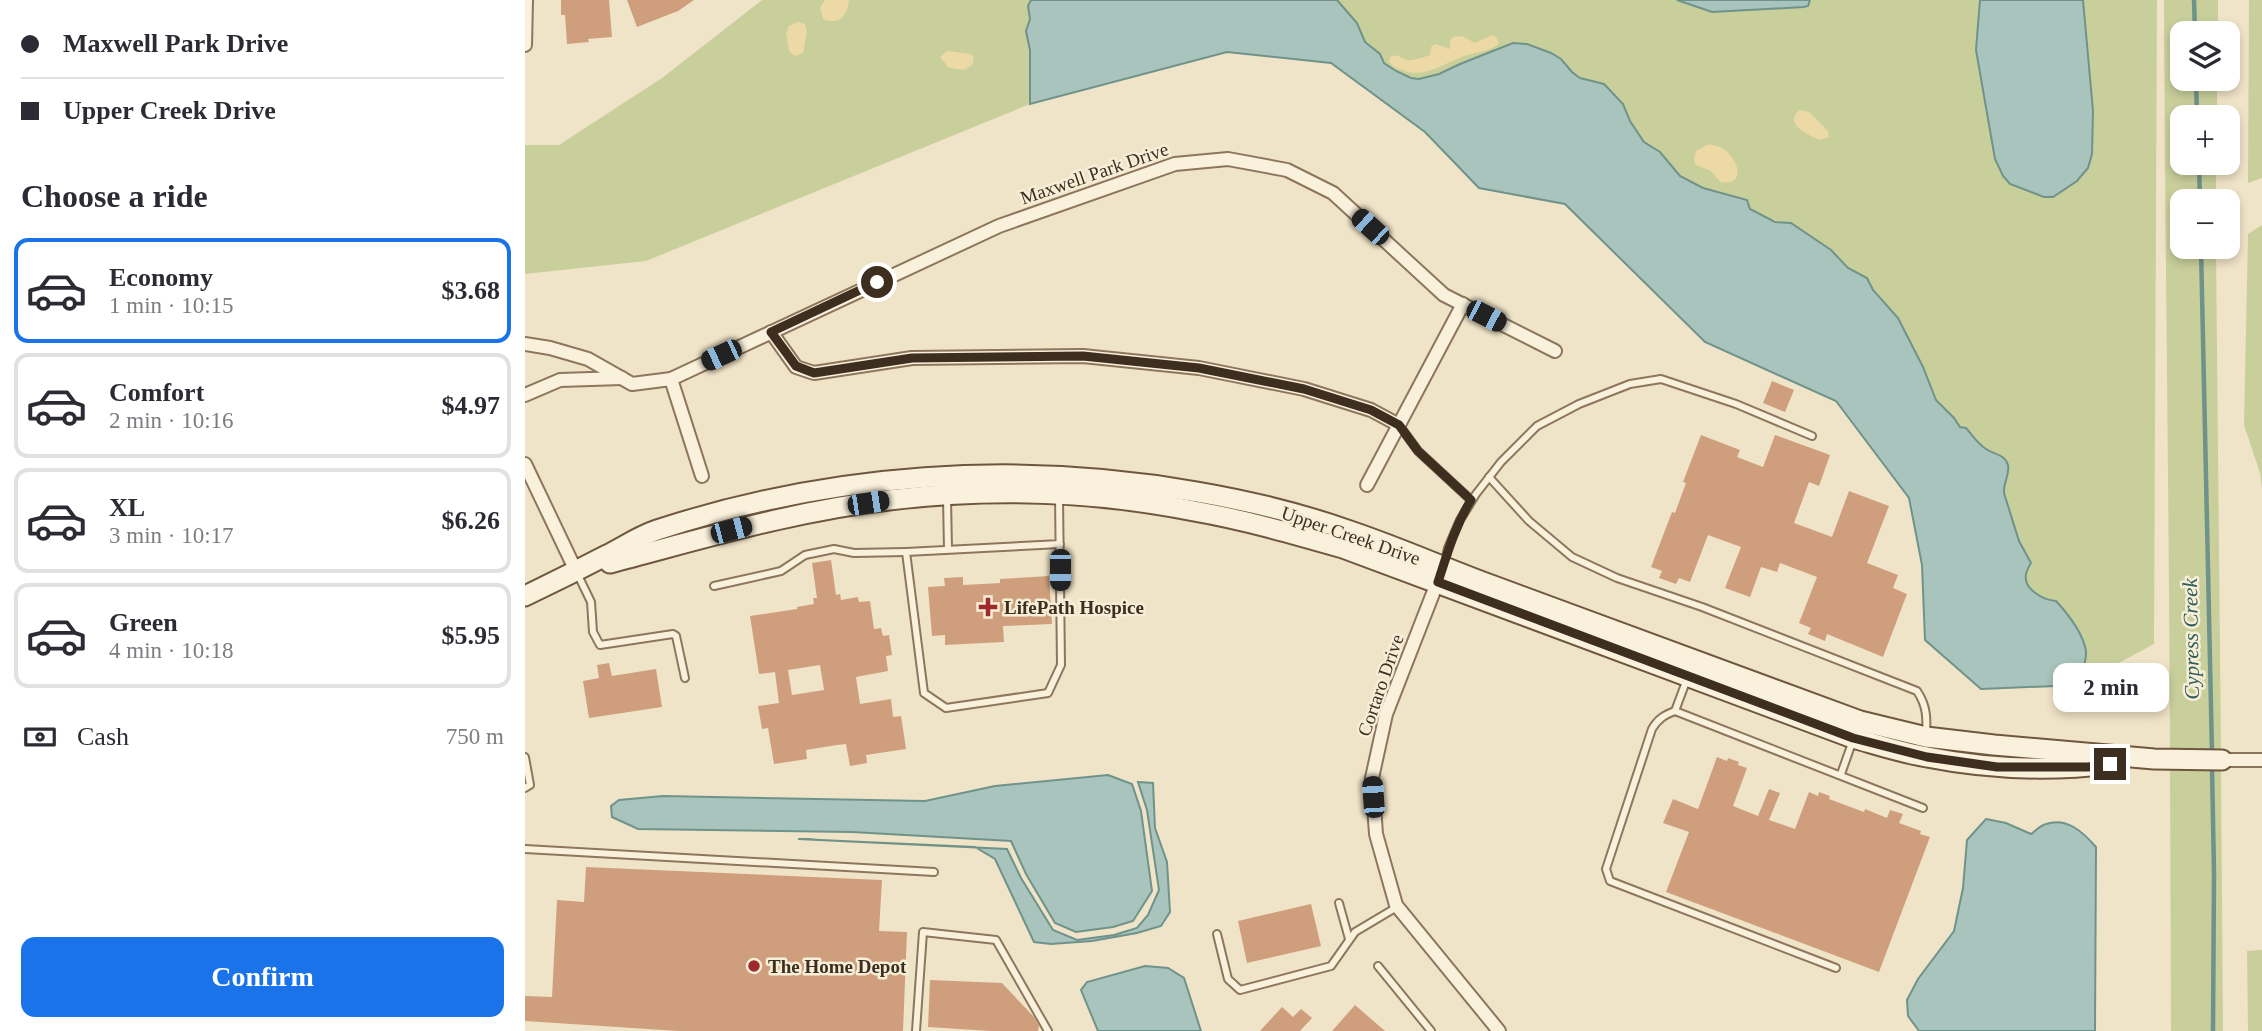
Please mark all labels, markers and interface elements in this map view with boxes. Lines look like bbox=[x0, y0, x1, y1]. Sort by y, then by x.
map controls bbox=[2170, 21, 2240, 259]
button: layers bbox=[2170, 21, 2240, 91]
text: Maxwell Park Drive bbox=[63, 29, 288, 58]
text: Upper Creek Drive bbox=[63, 96, 276, 125]
button: + bbox=[2170, 105, 2240, 175]
street label: Maxwell Park Drive bbox=[1017, 138, 1171, 209]
text: Choose a ride bbox=[21, 178, 208, 214]
button: − bbox=[2170, 189, 2240, 259]
car bbox=[1348, 205, 1393, 249]
icon: car bbox=[25, 259, 88, 322]
text: Economy bbox=[109, 263, 213, 292]
route start bbox=[861, 266, 893, 298]
text: $3.68 bbox=[442, 276, 500, 305]
text: 1 min · 10:15 bbox=[109, 293, 234, 318]
car bbox=[1463, 297, 1510, 335]
car bbox=[698, 337, 745, 373]
icon: car bbox=[25, 374, 88, 437]
text: Comfort bbox=[109, 378, 204, 407]
text: $4.97 bbox=[442, 391, 500, 420]
text: 2 min · 10:16 bbox=[109, 408, 234, 433]
icon: car bbox=[25, 489, 88, 552]
car bbox=[846, 489, 891, 517]
text: XL bbox=[109, 493, 145, 522]
street label: Upper Creek Drive bbox=[1279, 502, 1423, 569]
text: $6.26 bbox=[442, 506, 500, 535]
car bbox=[708, 514, 755, 546]
text: 3 min · 10:17 bbox=[109, 523, 234, 548]
car bbox=[1050, 549, 1071, 591]
water label: Cypress Creek bbox=[2178, 577, 2204, 700]
marker: LifePath Hospice bbox=[978, 597, 998, 617]
place label: LifePath Hospice bbox=[1004, 597, 1144, 618]
icon: car bbox=[25, 604, 88, 667]
text: Green bbox=[109, 608, 178, 637]
text: $5.95 bbox=[442, 621, 500, 650]
street label: Cortaro Drive bbox=[1353, 632, 1408, 739]
text: 4 min · 10:18 bbox=[109, 638, 234, 663]
callout: 2 min bbox=[2052, 662, 2168, 712]
text: 2 min bbox=[2083, 675, 2139, 700]
icon: cash bbox=[21, 718, 59, 756]
text: Cash bbox=[77, 722, 129, 751]
text: 750 m bbox=[446, 724, 504, 749]
route end bbox=[2094, 748, 2126, 780]
car bbox=[1362, 775, 1385, 819]
button: Confirm bbox=[21, 937, 504, 1017]
place label: The Home Depot bbox=[768, 956, 907, 977]
marker: The Home Depot bbox=[746, 958, 762, 974]

